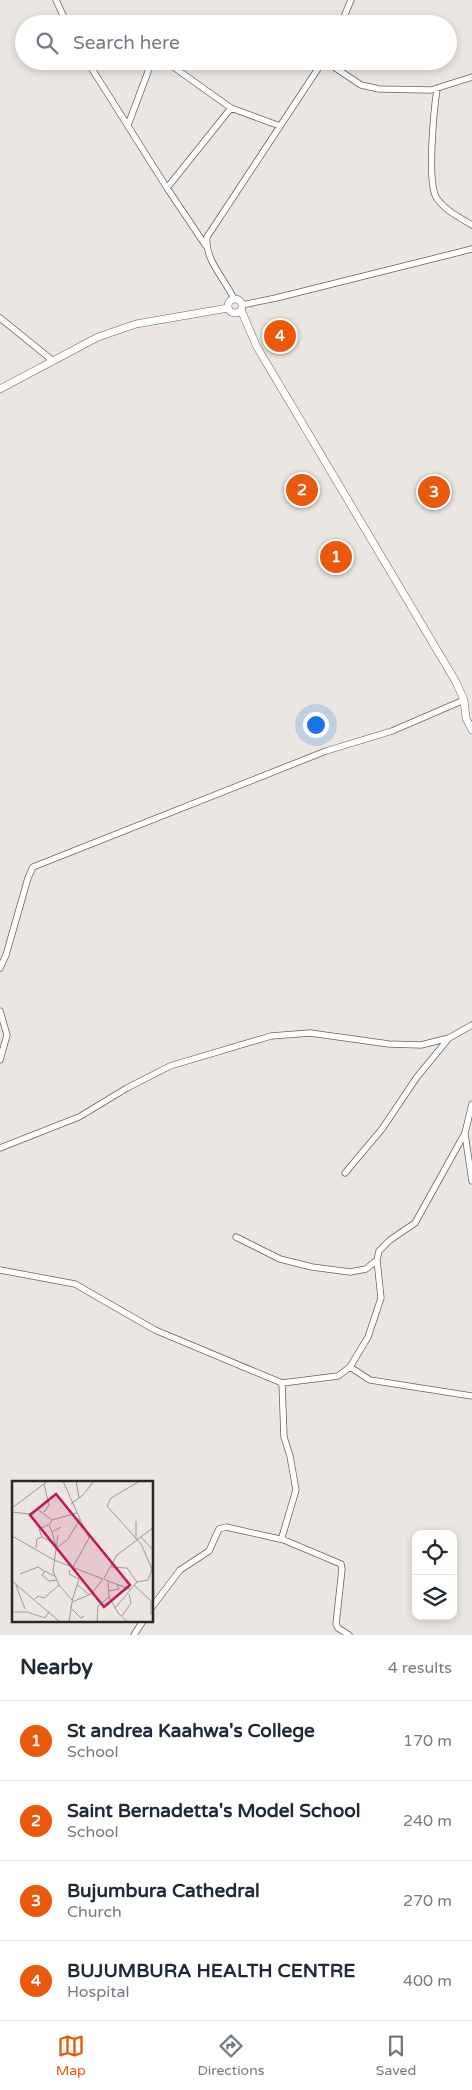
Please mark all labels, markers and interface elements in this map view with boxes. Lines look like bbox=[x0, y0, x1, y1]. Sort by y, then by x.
search box bbox=[15, 15, 457, 70]
icon: search bbox=[33, 29, 61, 57]
text: Search here bbox=[73, 32, 180, 54]
pin: 4 bbox=[264, 317, 296, 355]
pin: 2 bbox=[286, 471, 318, 509]
pin: 3 bbox=[418, 473, 450, 511]
pin: 1 bbox=[320, 538, 352, 576]
your location bbox=[303, 712, 329, 738]
inset map bbox=[12, 1481, 154, 1622]
map controls bbox=[412, 1530, 457, 1620]
button: locate bbox=[412, 1530, 457, 1575]
button: layers bbox=[412, 1575, 457, 1620]
text: Nearby bbox=[20, 1655, 93, 1680]
text: 4 results bbox=[388, 1658, 452, 1678]
text: St andrea Kaahwa's College bbox=[67, 1720, 315, 1742]
text: 1 bbox=[31, 1731, 41, 1751]
text: 170 m bbox=[403, 1731, 452, 1751]
text: School bbox=[67, 1742, 119, 1762]
text: Saint Bernadetta's Model School bbox=[67, 1800, 361, 1822]
text: 2 bbox=[31, 1811, 41, 1831]
text: 240 m bbox=[403, 1811, 452, 1831]
text: School bbox=[67, 1822, 119, 1842]
text: Bujumbura Cathedral bbox=[67, 1880, 260, 1902]
text: 3 bbox=[31, 1891, 41, 1911]
text: 270 m bbox=[403, 1891, 452, 1911]
text: Church bbox=[67, 1902, 122, 1922]
text: BUJUMBURA HEALTH CENTRE bbox=[67, 1960, 355, 1982]
text: 4 bbox=[31, 1971, 41, 1991]
text: 400 m bbox=[403, 1971, 452, 1991]
text: Hospital bbox=[67, 1982, 129, 2002]
tab: Map bbox=[56, 2032, 86, 2079]
tab: Directions bbox=[197, 2032, 264, 2079]
tab: Saved bbox=[376, 2032, 416, 2079]

